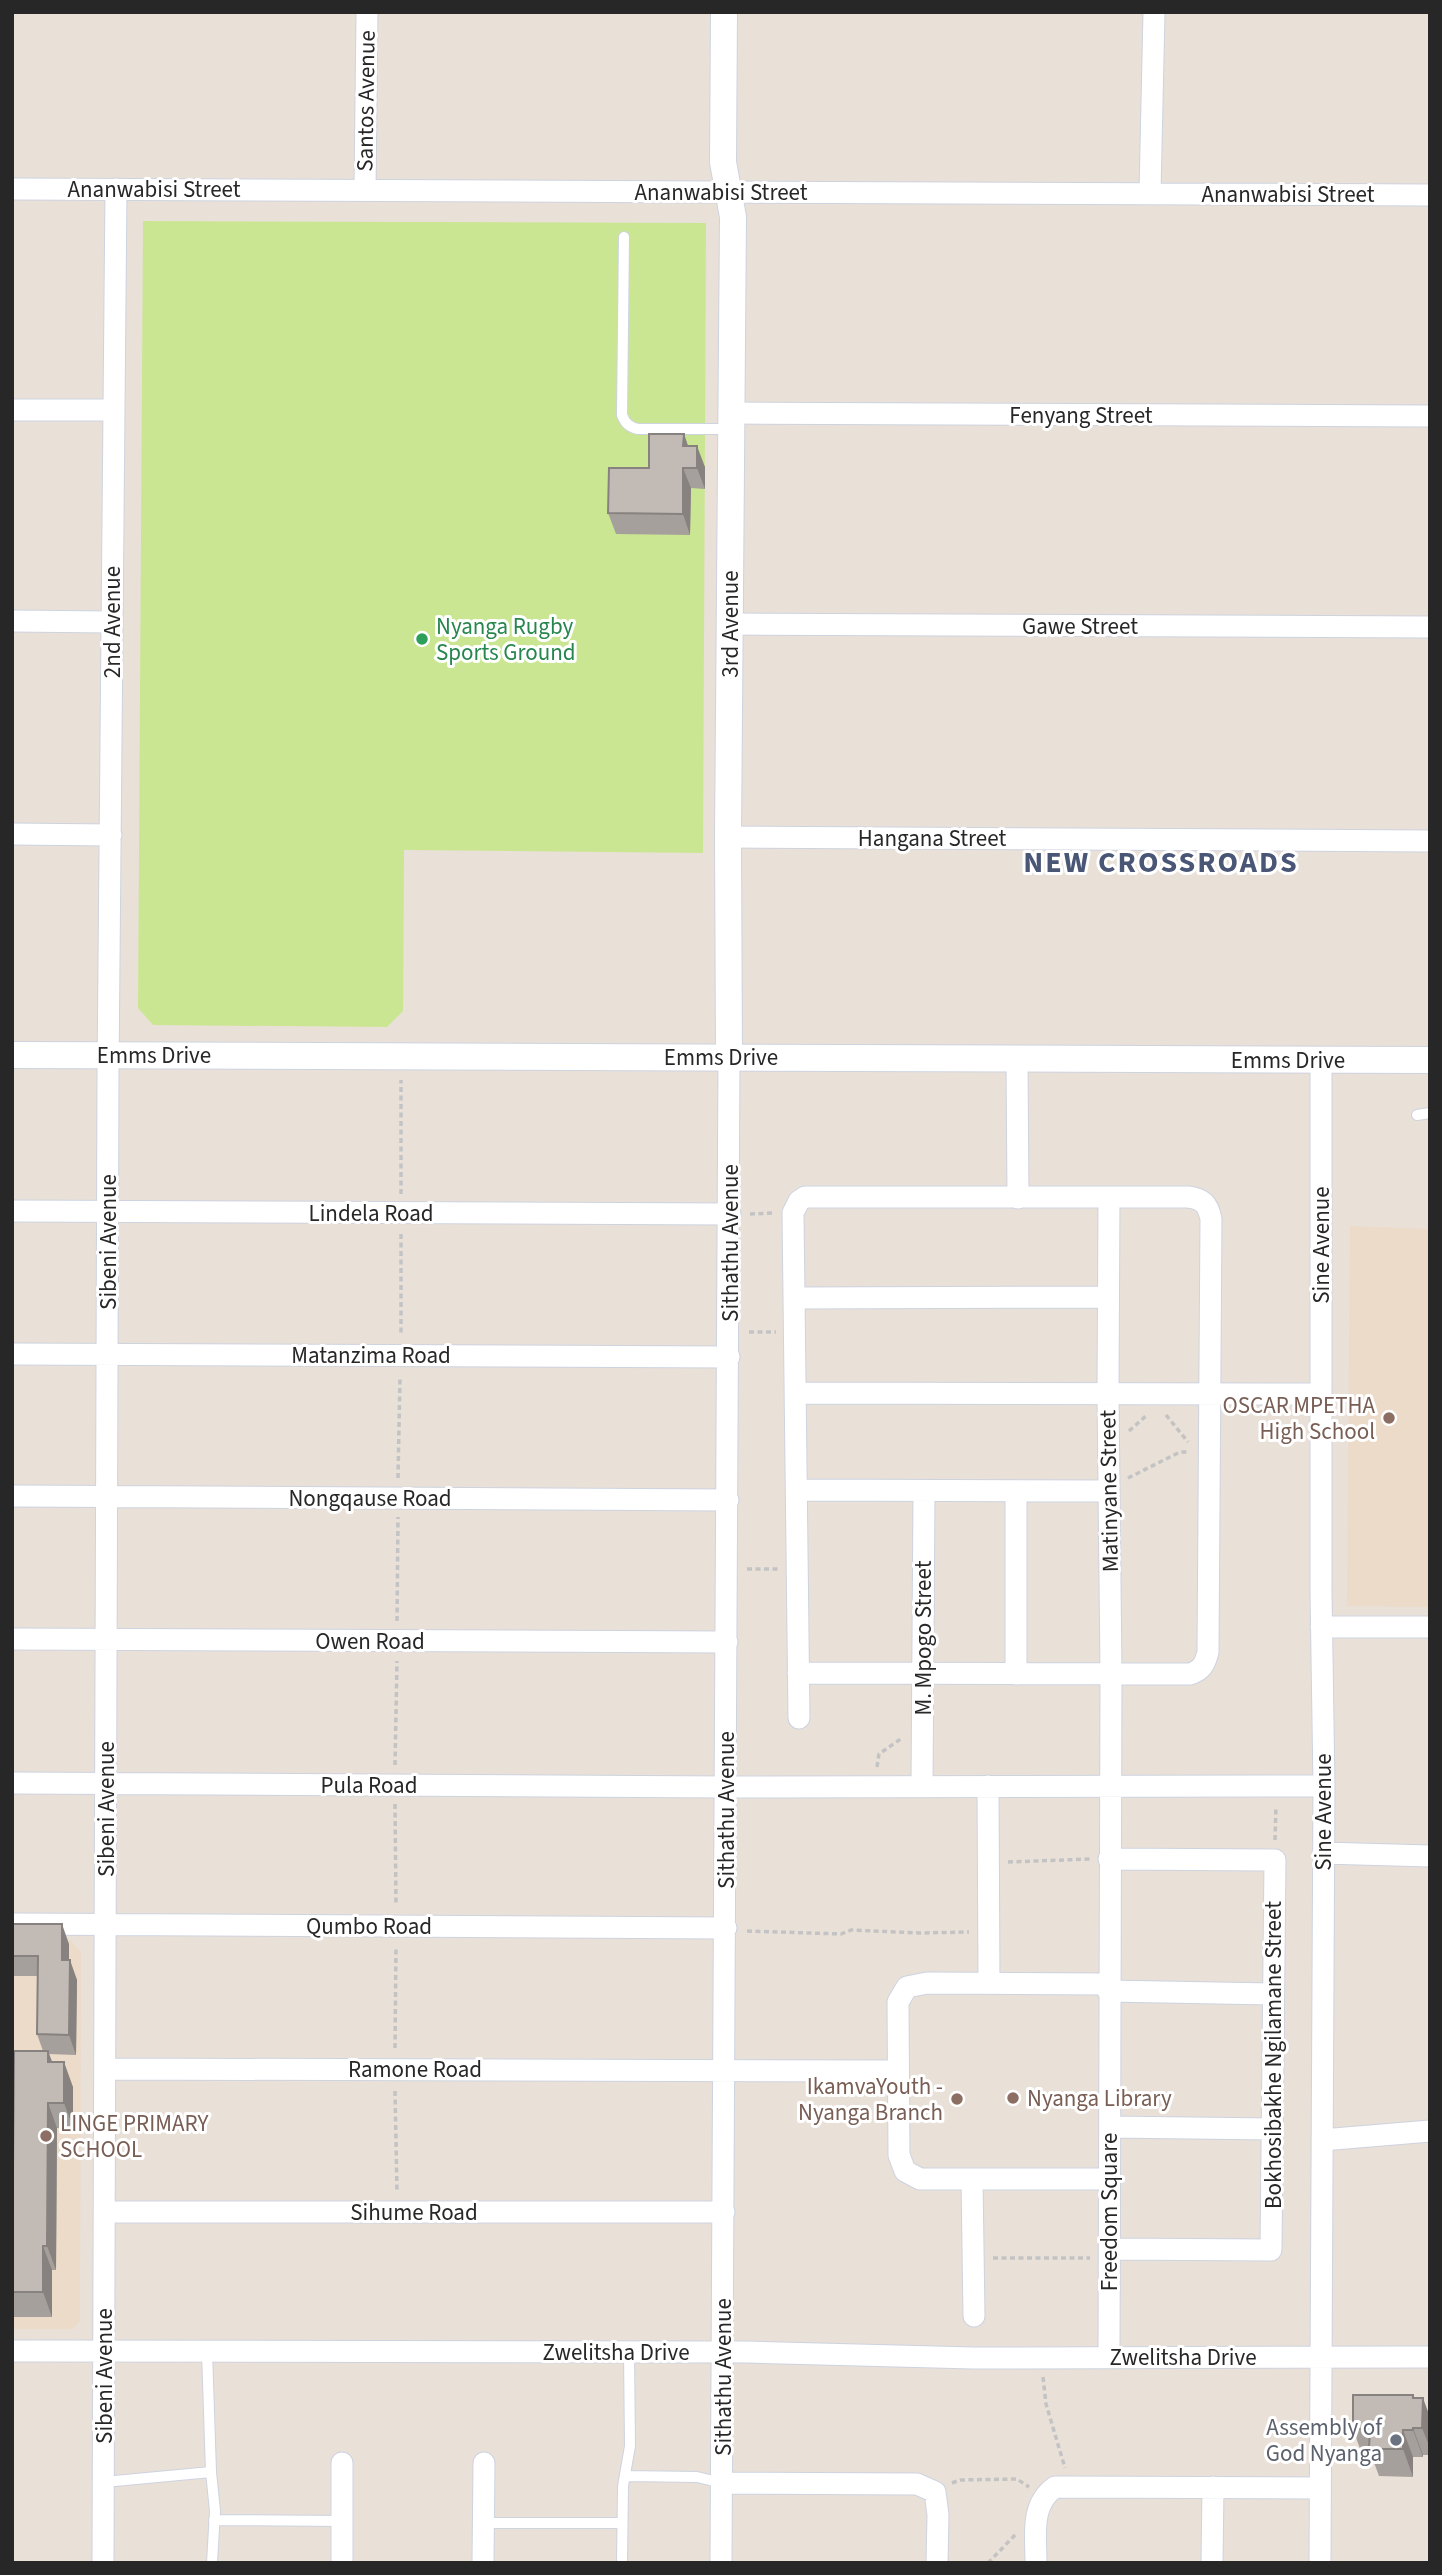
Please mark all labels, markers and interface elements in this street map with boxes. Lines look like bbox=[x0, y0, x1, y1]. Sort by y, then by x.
street label: Santos Avenue bbox=[348, 30, 384, 172]
street label: Ananwabisi Street bbox=[67, 173, 241, 206]
street label: Ananwabisi Street bbox=[634, 176, 808, 209]
street label: Ananwabisi Street bbox=[1201, 178, 1375, 211]
street label: Fenyang Street bbox=[1009, 399, 1153, 432]
street label: 2nd Avenue bbox=[96, 566, 129, 678]
street label: 3rd Avenue bbox=[714, 570, 747, 678]
place label: Nyanga Rugby Sports Ground bbox=[436, 610, 576, 669]
street label: Gawe Street bbox=[1022, 610, 1138, 643]
marker: Nyanga Rugby Sports Ground bbox=[414, 631, 430, 647]
street label: Hangana Street bbox=[858, 822, 1006, 855]
district label: NEW CROSSROADS bbox=[1023, 841, 1299, 884]
street label: Emms Drive bbox=[97, 1039, 211, 1072]
street label: Emms Drive bbox=[664, 1041, 778, 1074]
street label: Emms Drive bbox=[1231, 1044, 1345, 1077]
street label: Sithathu Avenue bbox=[714, 1164, 747, 1322]
street label: Sibeni Avenue bbox=[92, 1174, 125, 1310]
street label: Sine Avenue bbox=[1305, 1186, 1338, 1304]
street label: Lindela Road bbox=[308, 1197, 434, 1230]
street label: Matanzima Road bbox=[291, 1339, 451, 1372]
place label: OSCAR MPETHA High School bbox=[1222, 1389, 1376, 1448]
street label: Matinyane Street bbox=[1091, 1409, 1127, 1572]
marker: OSCAR MPETHA High School bbox=[1381, 1410, 1397, 1426]
street label: Nongqause Road bbox=[288, 1482, 452, 1515]
street label: M. Mpogo Street bbox=[907, 1560, 940, 1715]
street label: Owen Road bbox=[315, 1625, 425, 1658]
street label: Sithathu Avenue bbox=[710, 1731, 743, 1889]
street label: Sibeni Avenue bbox=[90, 1741, 123, 1877]
street label: Sine Avenue bbox=[1307, 1753, 1340, 1871]
street label: Pula Road bbox=[321, 1769, 417, 1802]
street label: Bokhosibakhe Ngilamane Street bbox=[1257, 1901, 1290, 2209]
street label: Qumbo Road bbox=[306, 1910, 432, 1943]
street label: Ramone Road bbox=[348, 2053, 482, 2086]
place label: IkamvaYouth - Nyanga Branch bbox=[798, 2070, 943, 2129]
place label: Nyanga Library bbox=[1027, 2082, 1172, 2115]
marker: Nyanga Library bbox=[1005, 2090, 1021, 2106]
marker: IkamvaYouth - Nyanga Branch bbox=[949, 2091, 965, 2107]
place label: LINGE PRIMARY SCHOOL bbox=[60, 2107, 208, 2166]
marker: LINGE PRIMARY SCHOOL bbox=[38, 2128, 54, 2144]
street label: Freedom Square bbox=[1093, 2133, 1126, 2291]
street label: Sihume Road bbox=[350, 2196, 478, 2229]
street label: Sithathu Avenue bbox=[707, 2298, 740, 2456]
street label: Sibeni Avenue bbox=[88, 2308, 121, 2444]
street label: Zwelitsha Drive bbox=[542, 2336, 690, 2369]
street label: Zwelitsha Drive bbox=[1109, 2341, 1257, 2374]
place label: Assembly of God Nyanga bbox=[1266, 2411, 1383, 2470]
marker: Assembly of God Nyanga bbox=[1388, 2432, 1404, 2448]

